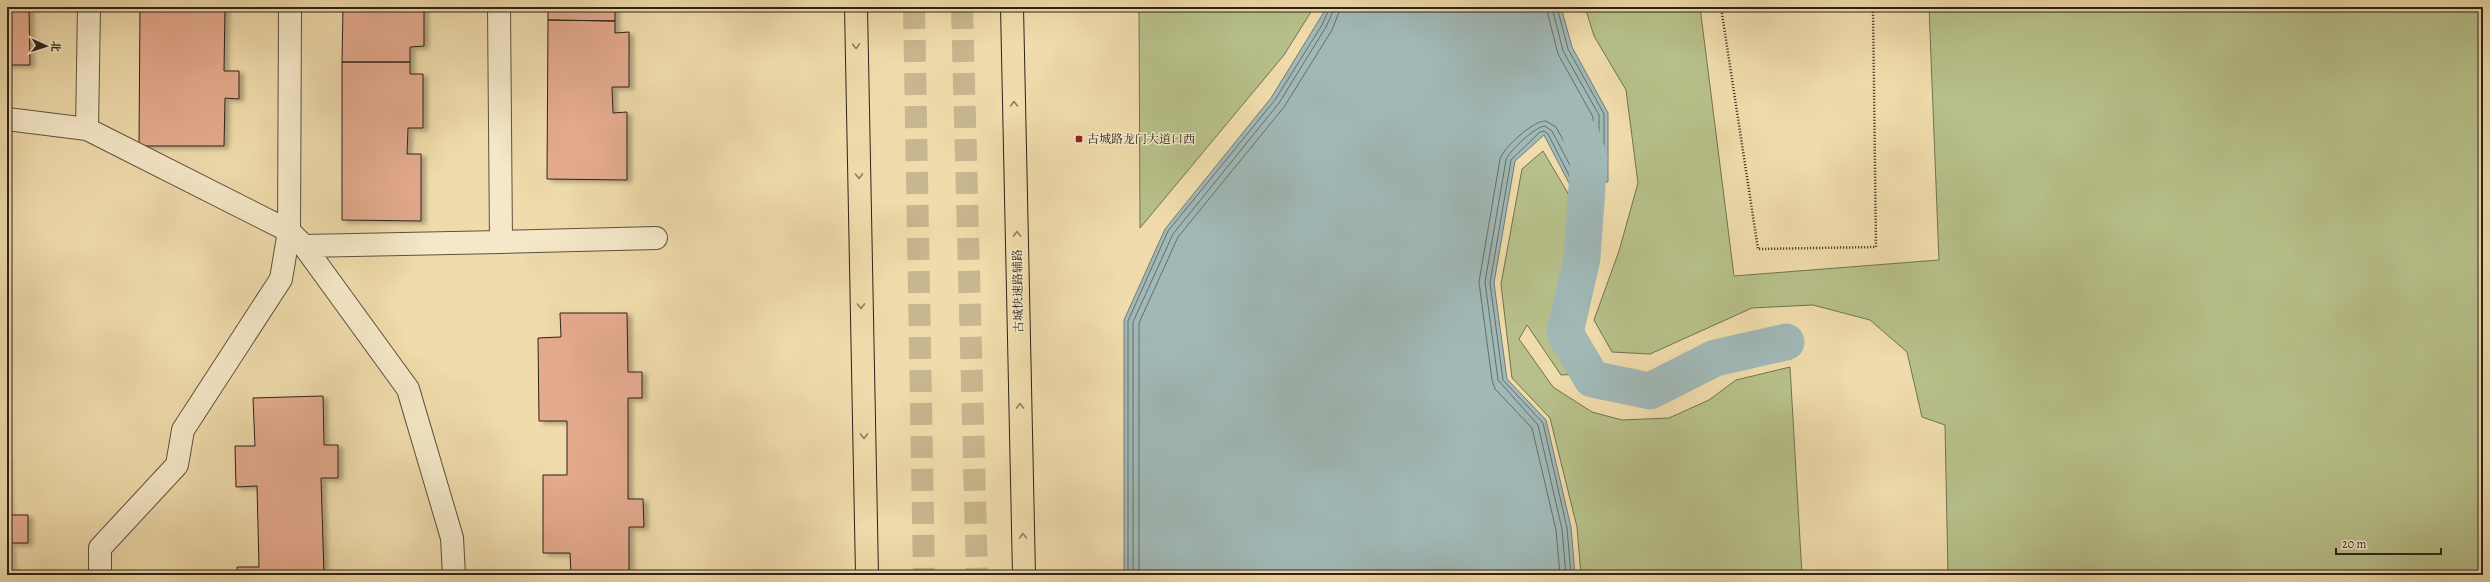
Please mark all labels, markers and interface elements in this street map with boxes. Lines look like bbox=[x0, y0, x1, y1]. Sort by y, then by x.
north arrow bbox=[26, 26, 66, 66]
text: 北 bbox=[48, 41, 63, 52]
one-way arrow bbox=[852, 43, 860, 49]
one-way arrow bbox=[1010, 101, 1018, 107]
place label: 古城路龙门大道口西 bbox=[1087, 131, 1195, 147]
marker: 古城路龙门大道口西 bbox=[1074, 134, 1084, 144]
one-way arrow bbox=[855, 173, 863, 179]
one-way arrow bbox=[1013, 231, 1021, 237]
street label: 古城快速路辅路 bbox=[1009, 249, 1027, 333]
one-way arrow bbox=[857, 303, 865, 309]
one-way arrow bbox=[1016, 403, 1024, 409]
one-way arrow bbox=[860, 433, 868, 439]
scale bar bbox=[2336, 530, 2441, 556]
one-way arrow bbox=[1019, 533, 1027, 539]
text: 20 m bbox=[2342, 536, 2366, 552]

